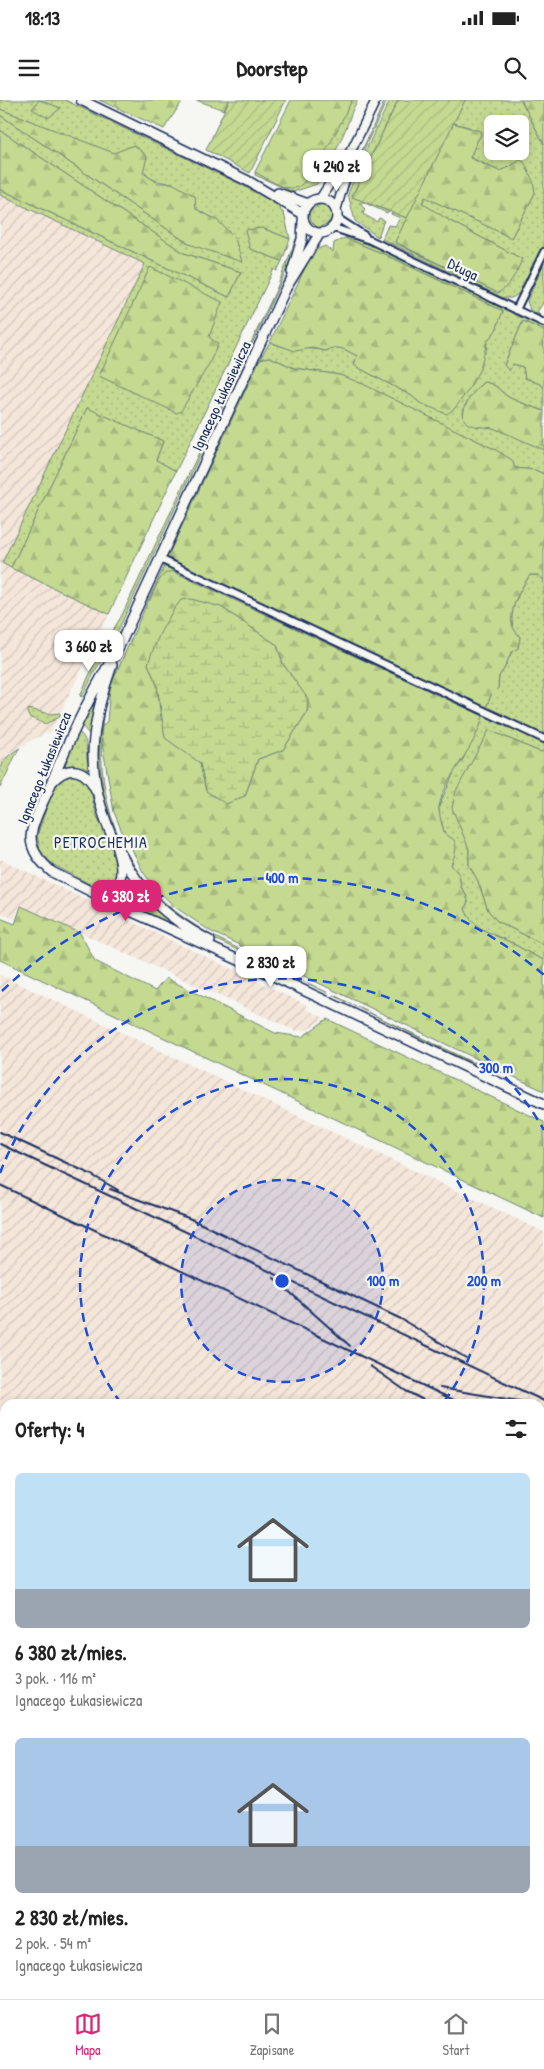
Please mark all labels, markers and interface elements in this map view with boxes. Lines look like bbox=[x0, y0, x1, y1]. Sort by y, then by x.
text: 18:13 bbox=[25, 5, 60, 31]
text: Doorstep bbox=[237, 53, 307, 83]
icon: menu bbox=[15, 54, 43, 82]
icon: search bbox=[501, 54, 529, 82]
map controls bbox=[484, 115, 529, 160]
button: layers bbox=[484, 115, 529, 160]
pin: 4 240 zł bbox=[285, 149, 389, 192]
text: 4 240 zł bbox=[314, 155, 360, 177]
street label: Długa bbox=[444, 253, 482, 285]
street label: Ignacego Łukasiewicza bbox=[186, 337, 256, 454]
pin: 3 660 zł bbox=[37, 630, 141, 672]
text: 3 660 zł bbox=[65, 635, 113, 657]
street label: Ignacego Łukasiewicza bbox=[12, 709, 76, 827]
district label: PETROCHEMIA bbox=[54, 831, 148, 853]
text: 400 m bbox=[266, 867, 298, 888]
pin: 6 380 zł bbox=[74, 880, 178, 922]
text: 6 380 zł bbox=[102, 885, 150, 907]
pin: 2 830 zł bbox=[219, 946, 323, 988]
text: 2 830 zł bbox=[246, 951, 296, 973]
text: 300 m bbox=[479, 1057, 513, 1078]
text: 100 m bbox=[367, 1270, 399, 1291]
text: 200 m bbox=[467, 1270, 501, 1291]
centre of rings bbox=[273, 1272, 291, 1290]
text: Oferty: 4 bbox=[15, 1415, 84, 1444]
icon: filters bbox=[502, 1415, 530, 1443]
icon: home bbox=[228, 1505, 318, 1595]
text: 6 380 zł/mies. bbox=[15, 1638, 127, 1667]
text: 3 pok. · 116 m² bbox=[15, 1667, 96, 1689]
text: Ignacego Łukasiewicza bbox=[15, 1689, 142, 1711]
icon: home bbox=[228, 1770, 318, 1860]
text: 2 830 zł/mies. bbox=[15, 1903, 128, 1932]
text: 2 pok. · 54 m² bbox=[15, 1932, 91, 1954]
text: Ignacego Łukasiewicza bbox=[15, 1954, 142, 1976]
tab: Mapa bbox=[74, 2010, 102, 2059]
tab: Zapisane bbox=[250, 2010, 294, 2059]
tab: Start bbox=[442, 2010, 470, 2059]

